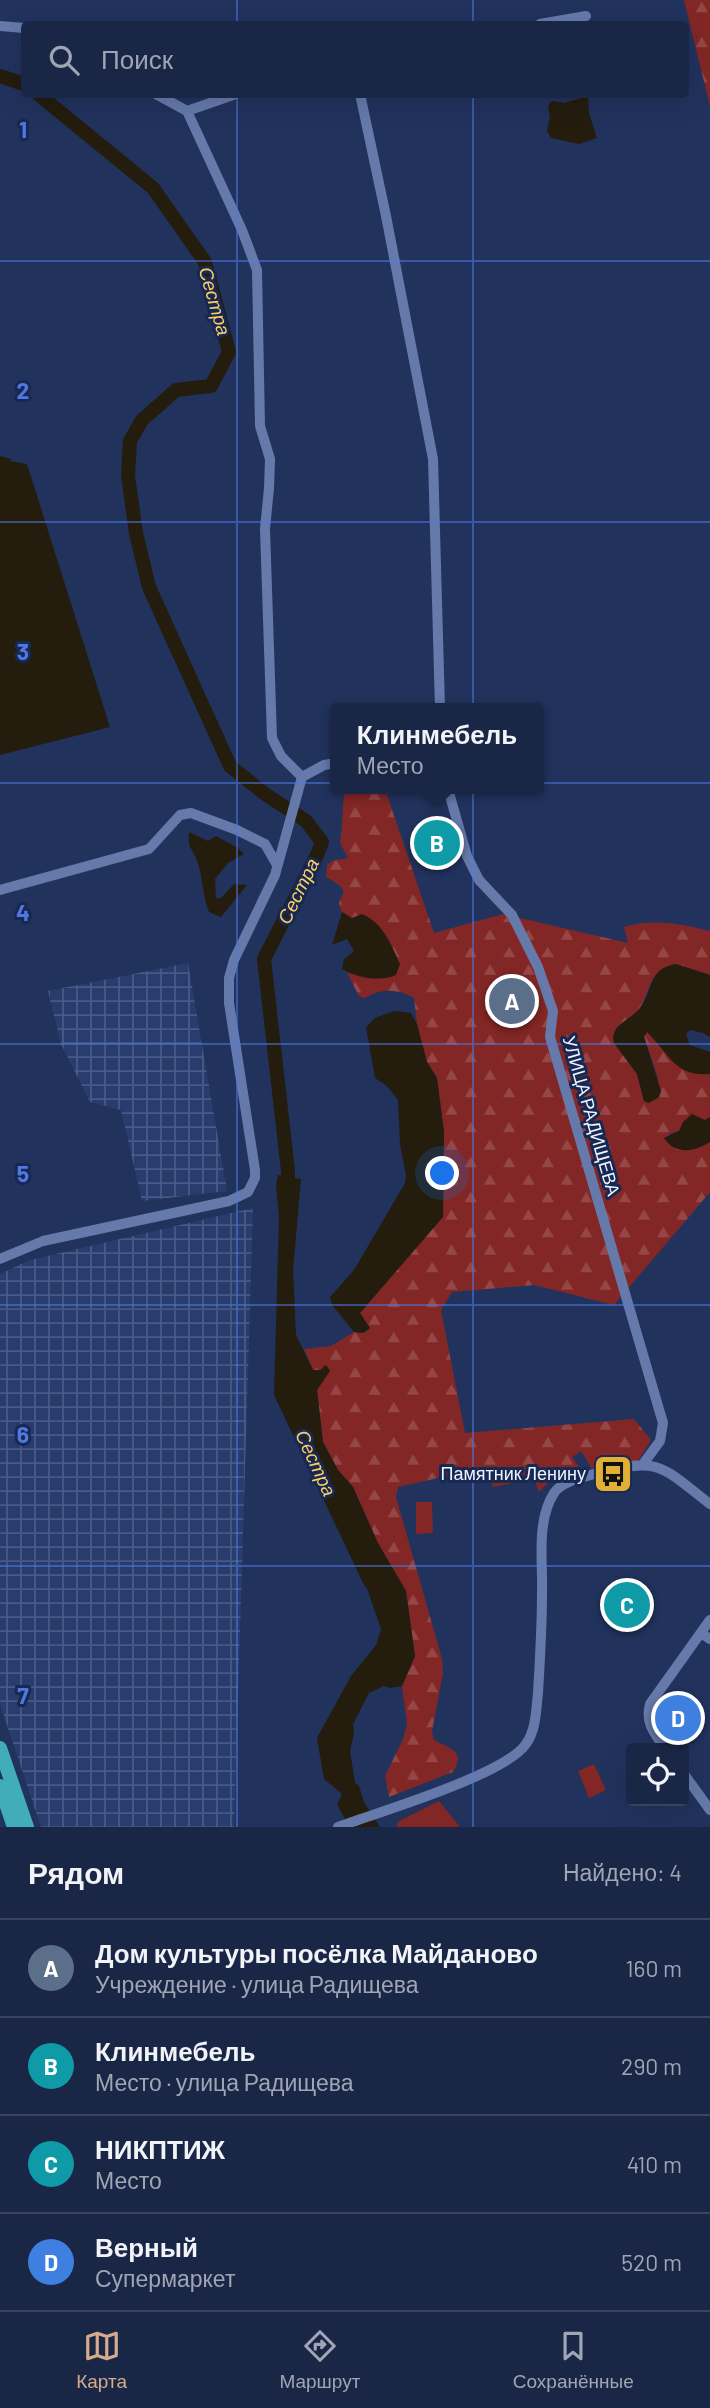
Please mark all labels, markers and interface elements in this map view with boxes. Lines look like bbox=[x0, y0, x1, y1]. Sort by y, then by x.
search box bbox=[21, 21, 689, 98]
icon: search bbox=[45, 41, 83, 79]
text: Поиск bbox=[101, 43, 173, 74]
text: 1 bbox=[19, 115, 27, 143]
water label: Сестра bbox=[195, 264, 236, 338]
text: 2 bbox=[17, 376, 29, 404]
text: 3 bbox=[17, 637, 29, 665]
popup bbox=[330, 703, 544, 794]
text: Клинмебель bbox=[357, 718, 517, 749]
text: Место bbox=[357, 751, 424, 779]
pin: B bbox=[414, 817, 460, 869]
water label: Сестра bbox=[272, 854, 323, 927]
text: 4 bbox=[16, 898, 30, 926]
pin: A bbox=[489, 975, 535, 1027]
street label: УЛИЦА РАДИЩЕВА bbox=[559, 1033, 625, 1198]
your location bbox=[425, 1156, 459, 1190]
text: 5 bbox=[17, 1159, 29, 1187]
text: 6 bbox=[17, 1420, 29, 1448]
water label: Сестра bbox=[291, 1426, 342, 1500]
bus stop icon: Памятник Ленину bbox=[592, 1453, 634, 1495]
place label: Памятник Ленину bbox=[440, 1462, 586, 1484]
pin: C bbox=[604, 1579, 650, 1631]
text: 7 bbox=[17, 1681, 29, 1709]
pin: D bbox=[655, 1692, 701, 1744]
map controls bbox=[626, 1743, 689, 1806]
button: locate bbox=[626, 1743, 689, 1806]
text: Рядом bbox=[28, 1854, 124, 1890]
text: Найдено: 4 bbox=[563, 1858, 682, 1886]
text: Дом культуры посёлка Майданово bbox=[95, 1937, 538, 1968]
text: A bbox=[43, 1954, 59, 1982]
text: 160 m bbox=[625, 1954, 682, 1982]
text: Учреждение · улица Радищева bbox=[95, 1970, 419, 1998]
text: Клинмебель bbox=[95, 2035, 255, 2066]
text: B bbox=[44, 2052, 58, 2080]
text: 290 m bbox=[621, 2052, 682, 2080]
text: Место · улица Радищева bbox=[95, 2068, 353, 2096]
text: НИКПТИЖ bbox=[95, 2133, 225, 2164]
text: C bbox=[44, 2150, 58, 2178]
text: 410 m bbox=[627, 2150, 682, 2178]
text: Место bbox=[95, 2166, 162, 2194]
text: Верный bbox=[95, 2231, 198, 2262]
text: D bbox=[44, 2248, 58, 2276]
text: 520 m bbox=[621, 2248, 682, 2276]
text: Супермаркет bbox=[95, 2264, 235, 2292]
tab: Карта bbox=[76, 2327, 127, 2393]
tab: Маршрут bbox=[279, 2327, 360, 2393]
tab: Сохранённые bbox=[513, 2327, 634, 2393]

